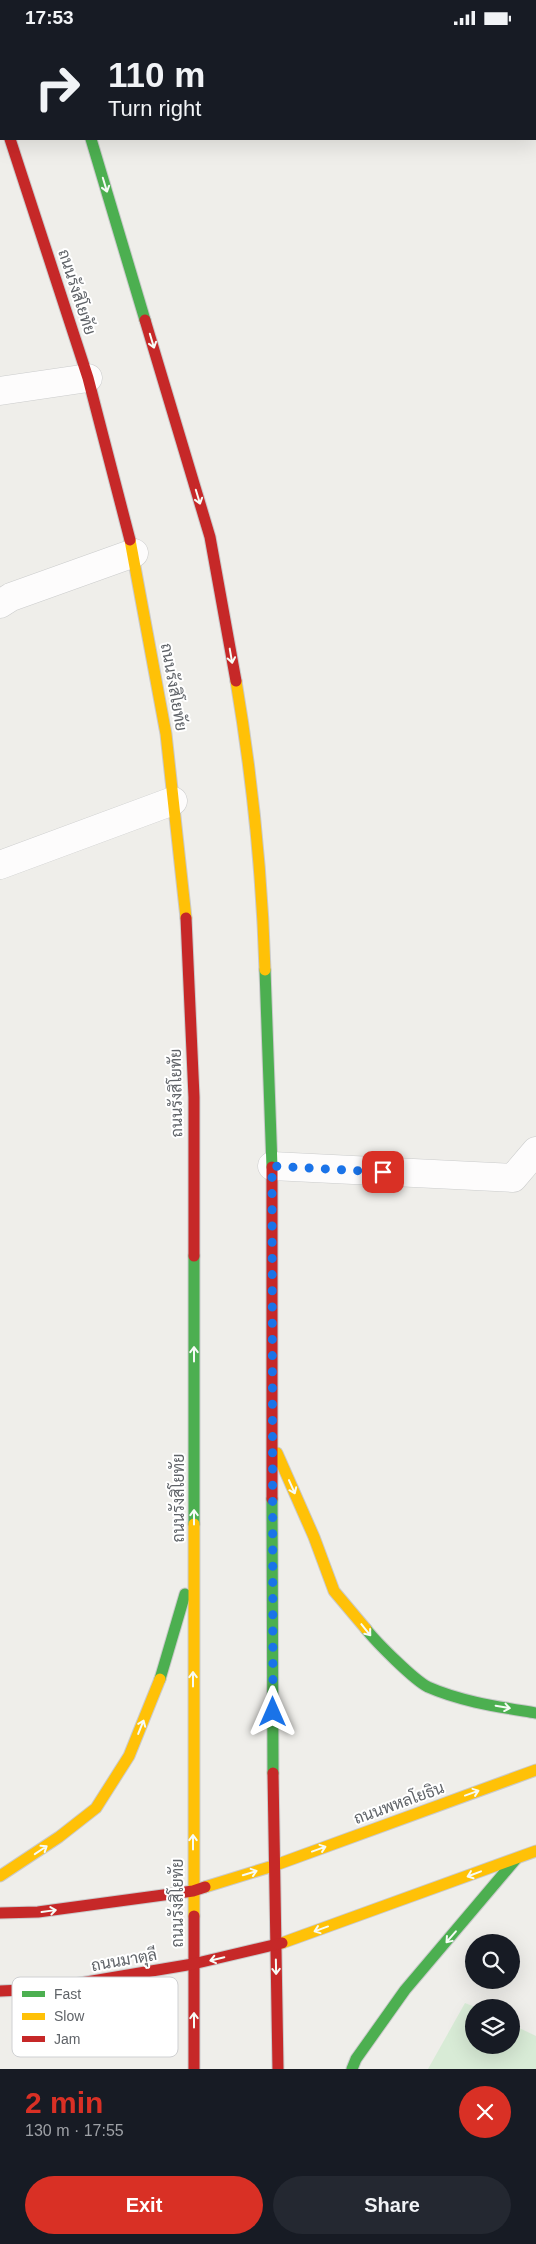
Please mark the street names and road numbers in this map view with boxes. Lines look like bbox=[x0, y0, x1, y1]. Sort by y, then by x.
street label: ถนนรังสิโยทัย bbox=[55, 246, 102, 337]
street label: ถนนรังสิโยทัย bbox=[158, 641, 193, 732]
street label: ถนนรังสิโยทัย bbox=[164, 1048, 185, 1138]
street label: ถนนรังสิโยทัย bbox=[167, 1454, 187, 1542]
street label: ถนนพหลโยธิน bbox=[351, 1776, 446, 1827]
street label: ถนนรังสิโยทัย bbox=[166, 1859, 186, 1947]
street label: ถนนมาตุลี bbox=[89, 1943, 159, 1977]

